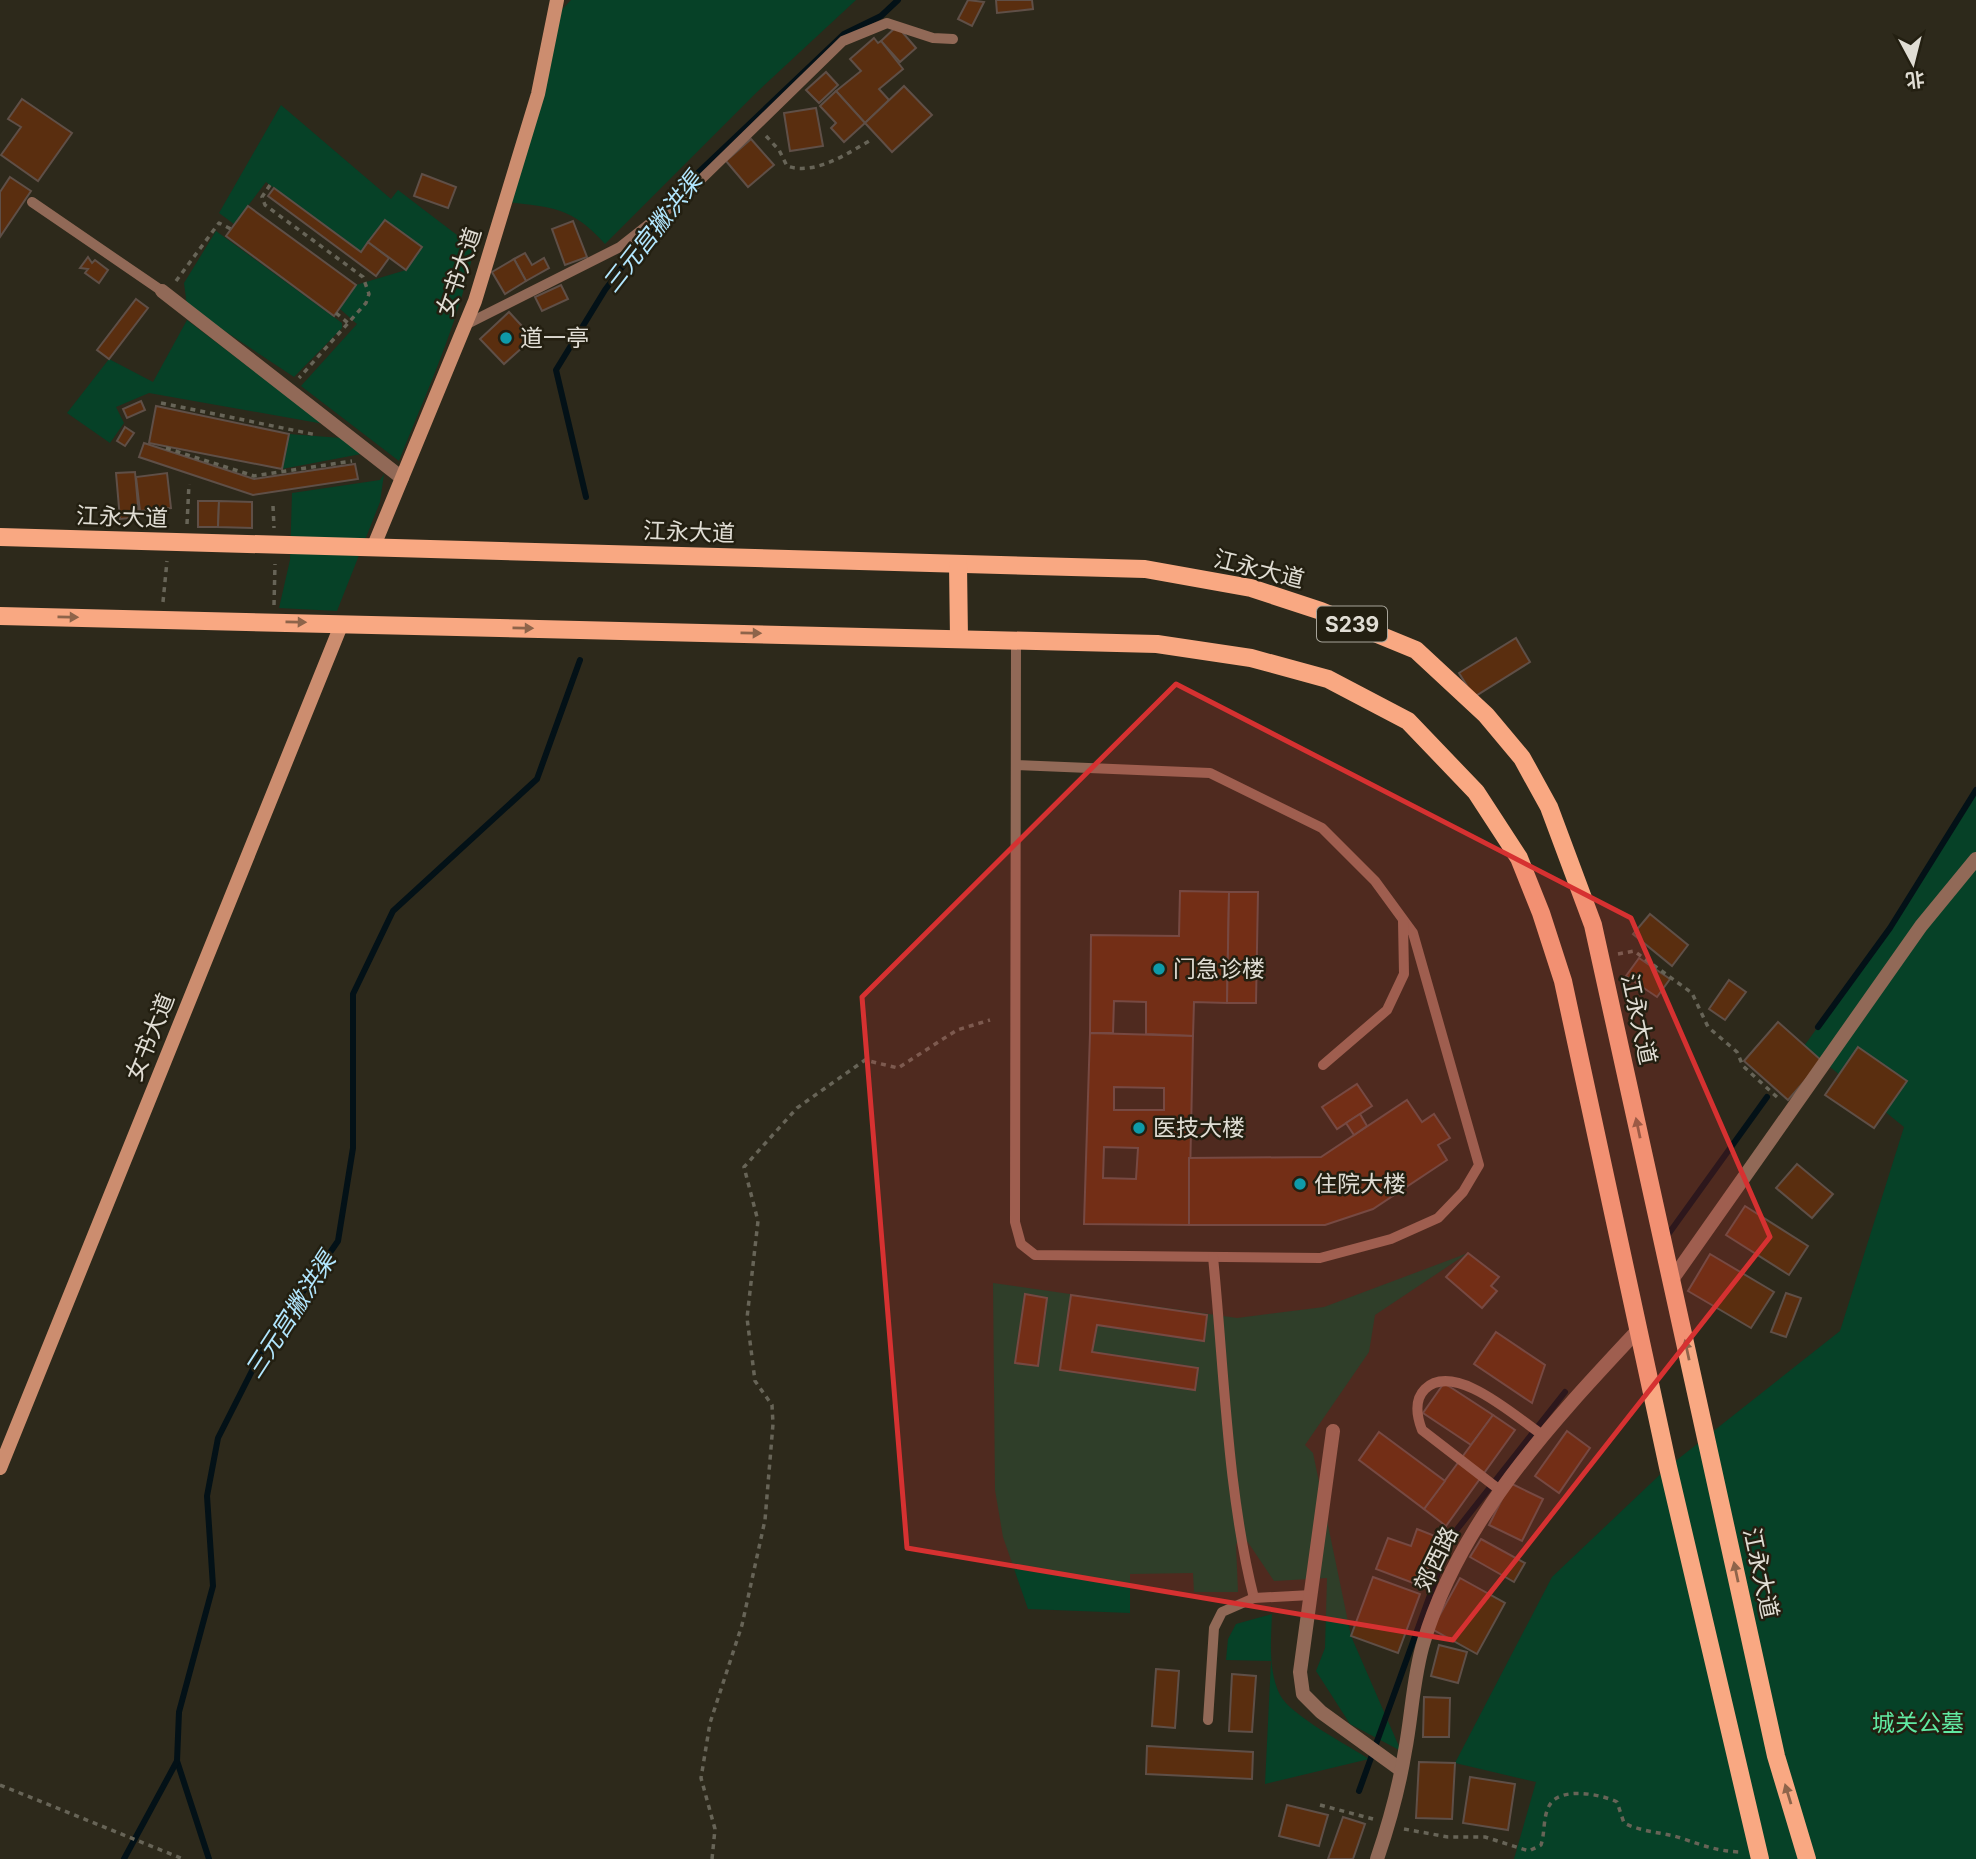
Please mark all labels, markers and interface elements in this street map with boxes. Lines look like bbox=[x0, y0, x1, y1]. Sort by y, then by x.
north arrow bbox=[1878, 28, 1948, 98]
text: 北 bbox=[1904, 67, 1926, 92]
water label: 三元宫撇洪渠 bbox=[596, 164, 710, 298]
street label: 女书大道 bbox=[431, 224, 487, 320]
place label: 道一亭 bbox=[520, 324, 589, 352]
marker: 道一亭 bbox=[498, 330, 514, 346]
street label: 江永大道 bbox=[76, 501, 168, 533]
street label: 江永大道 bbox=[643, 516, 735, 548]
street label: 江永大道 bbox=[1211, 544, 1307, 594]
road number: S239 bbox=[1317, 606, 1387, 642]
one-way arrow bbox=[57, 612, 79, 623]
one-way arrow bbox=[285, 616, 307, 628]
one-way arrow bbox=[512, 622, 534, 633]
one-way arrow bbox=[740, 628, 762, 639]
place label: 门急诊楼 bbox=[1173, 955, 1265, 983]
marker: 门急诊楼 bbox=[1151, 961, 1167, 977]
street label: 江永大道 bbox=[1616, 971, 1662, 1067]
street label: 女书大道 bbox=[120, 989, 180, 1085]
place label: 医技大楼 bbox=[1153, 1114, 1245, 1142]
one-way arrow bbox=[1632, 1117, 1643, 1139]
marker: 医技大楼 bbox=[1131, 1120, 1147, 1136]
place label: 住院大楼 bbox=[1314, 1170, 1406, 1198]
marker: 住院大楼 bbox=[1292, 1176, 1308, 1192]
water label: 三元宫撇洪渠 bbox=[239, 1244, 343, 1383]
one-way arrow bbox=[1681, 1339, 1692, 1361]
street label: 郊西路 bbox=[1408, 1522, 1464, 1596]
street label: 江永大道 bbox=[1738, 1525, 1784, 1621]
one-way arrow bbox=[1730, 1561, 1741, 1583]
park label: 城关公墓 bbox=[1872, 1709, 1964, 1737]
one-way arrow bbox=[1782, 1783, 1792, 1804]

